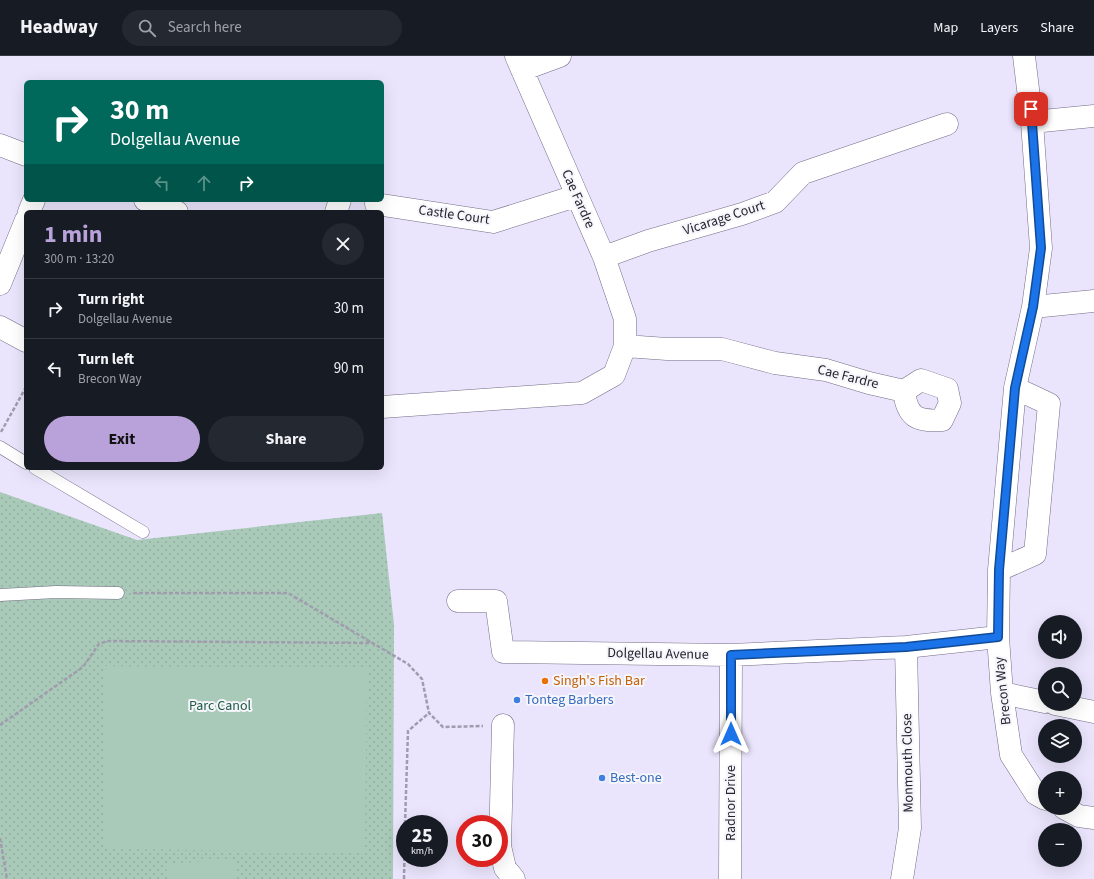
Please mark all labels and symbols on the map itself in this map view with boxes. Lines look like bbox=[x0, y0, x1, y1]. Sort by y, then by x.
pin bbox=[1014, 92, 1048, 126]
street label: Cae Fardre bbox=[556, 166, 600, 232]
street label: Vicarage Court bbox=[681, 195, 768, 241]
street label: Castle Court bbox=[417, 200, 491, 230]
street label: Cae Fardre bbox=[815, 360, 881, 394]
street label: Dolgellau Avenue bbox=[607, 643, 709, 665]
street label: Brecon Way bbox=[989, 655, 1017, 726]
place label: Singh's Fish Bar bbox=[553, 671, 645, 691]
marker: Singh's Fish Bar bbox=[540, 676, 550, 686]
place label: Tonteg Barbers bbox=[525, 690, 614, 710]
marker: Tonteg Barbers bbox=[512, 695, 522, 705]
park label: Parc Canol bbox=[189, 696, 252, 716]
position arrow bbox=[710, 713, 752, 755]
street label: Monmouth Close bbox=[897, 713, 919, 813]
street label: Radnor Drive bbox=[721, 765, 741, 841]
place label: Best-one bbox=[610, 768, 662, 788]
marker: Best-one bbox=[597, 773, 607, 783]
speed limit sign: 30 bbox=[456, 815, 508, 867]

